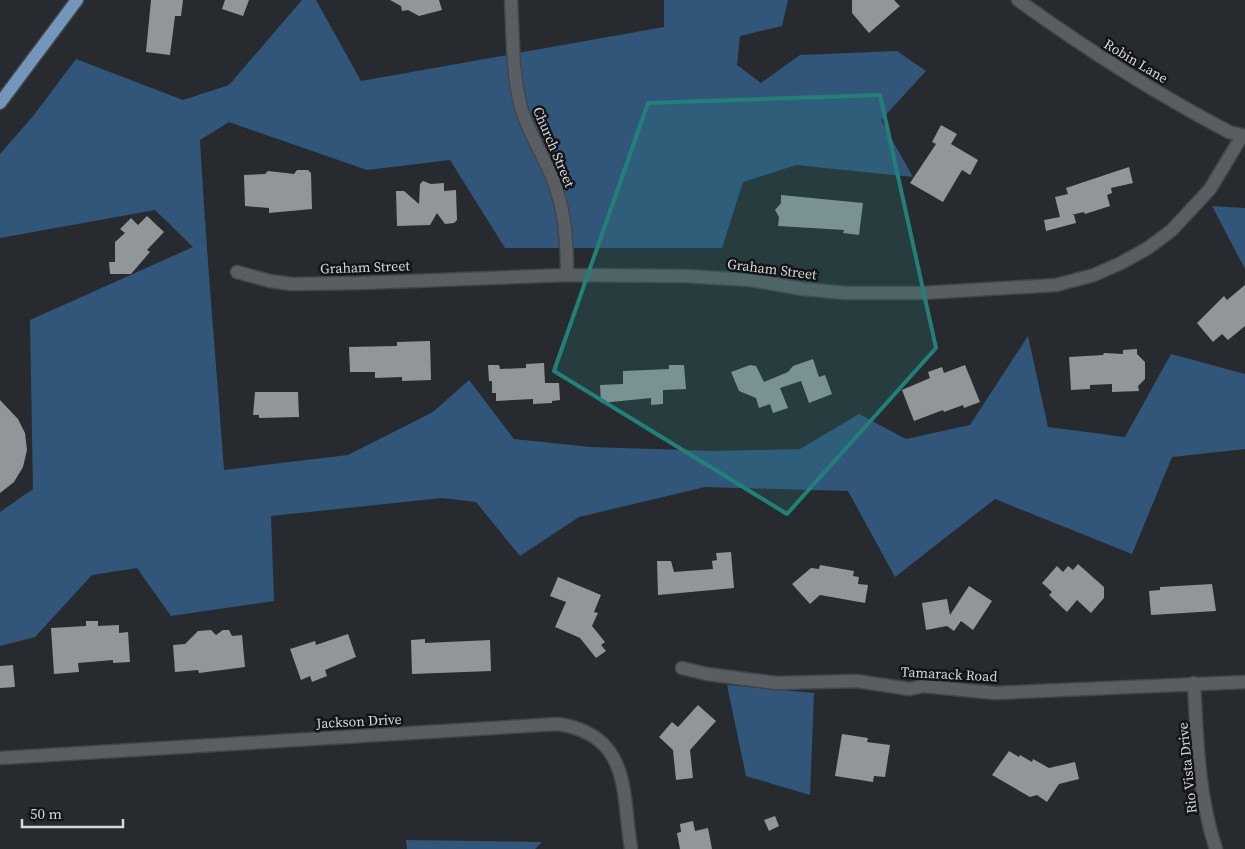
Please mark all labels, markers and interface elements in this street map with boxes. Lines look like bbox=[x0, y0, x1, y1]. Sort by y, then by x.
street label: Robin Lane bbox=[1100, 34, 1172, 88]
street label: Church Street bbox=[528, 104, 580, 191]
street label: Graham Street bbox=[726, 254, 818, 284]
street label: Graham Street bbox=[320, 255, 411, 279]
street label: Tamarack Road bbox=[900, 661, 998, 687]
street label: Jackson Drive bbox=[315, 709, 402, 733]
street label: Rio Vista Drive bbox=[1172, 721, 1202, 815]
scale bar bbox=[22, 796, 124, 828]
text: 50 m bbox=[30, 803, 62, 824]

